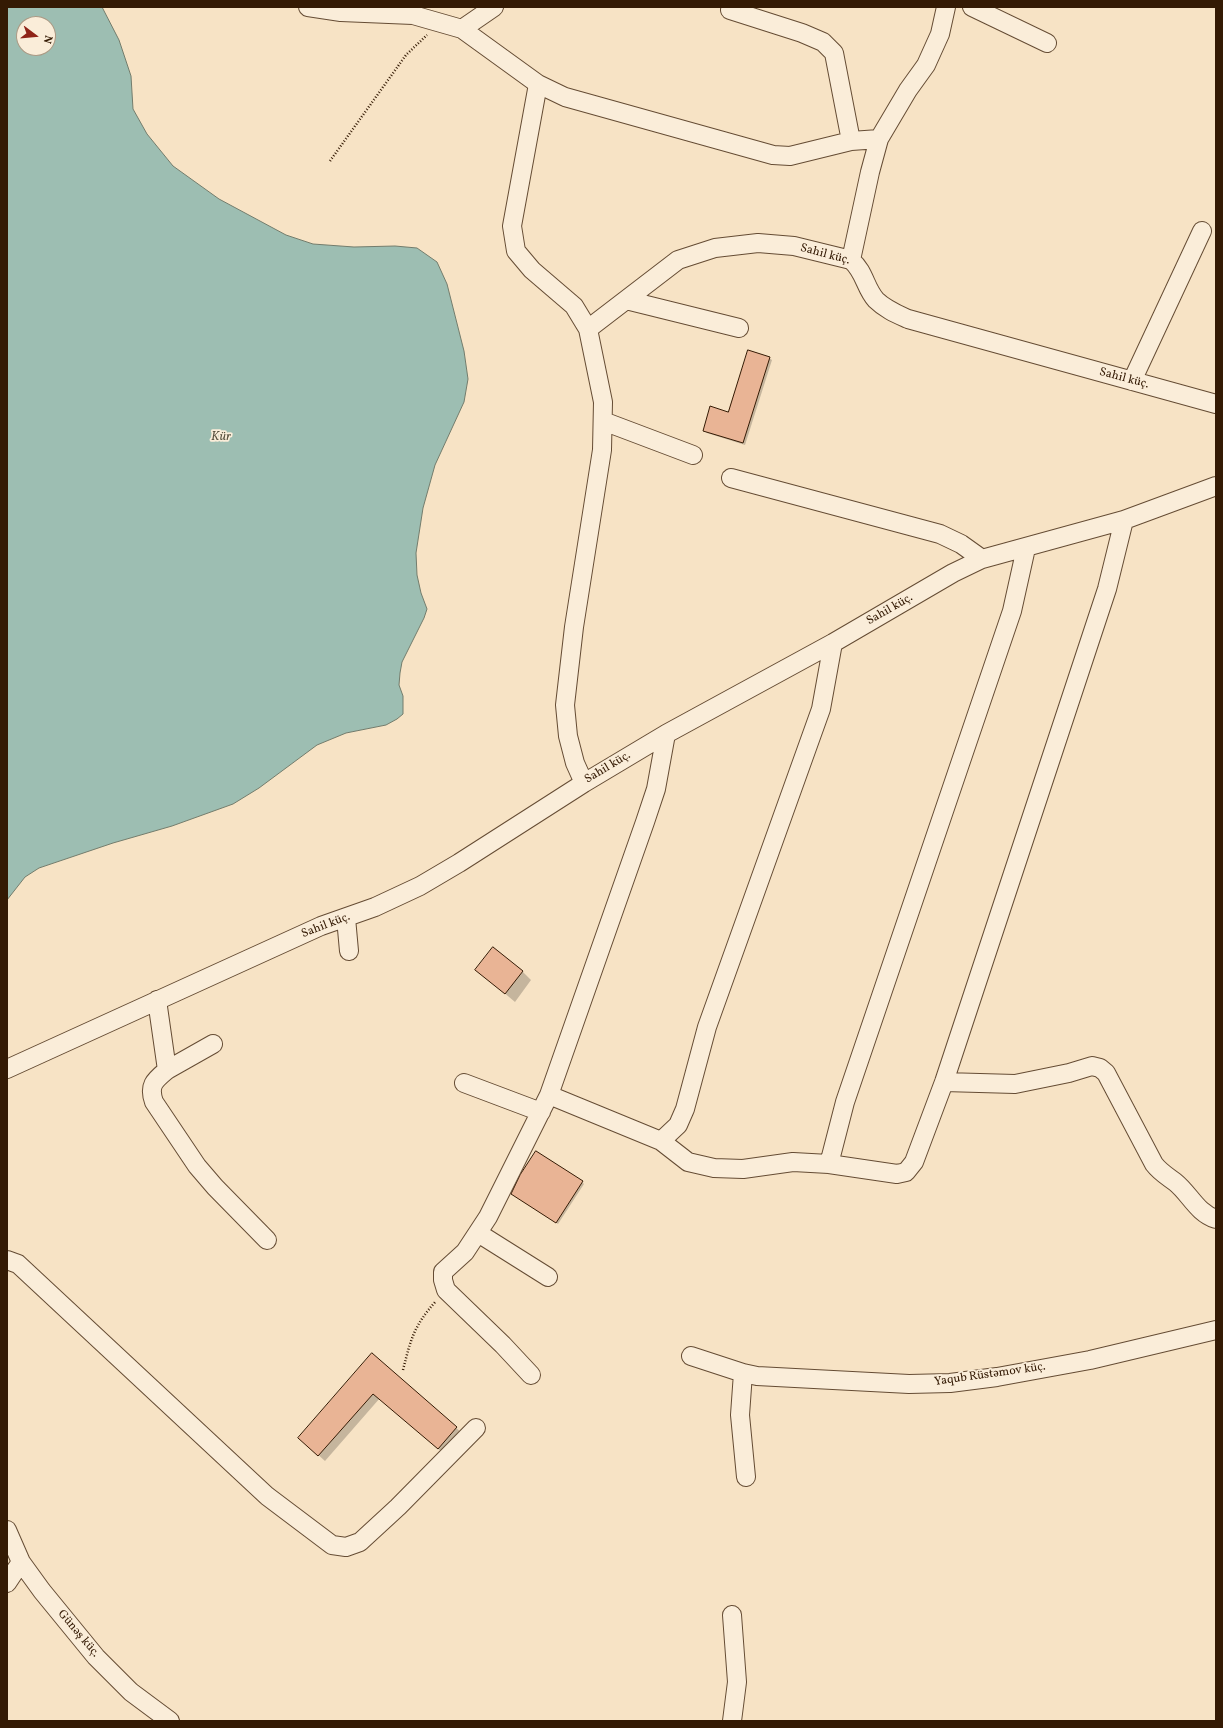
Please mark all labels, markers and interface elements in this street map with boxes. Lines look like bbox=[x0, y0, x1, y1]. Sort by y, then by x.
north arrow bbox=[16, 16, 56, 56]
text: N bbox=[39, 33, 55, 45]
street label: Sahil küç. bbox=[799, 241, 851, 269]
street label: Sahil küç. bbox=[1098, 365, 1150, 393]
water label: Kür bbox=[211, 430, 231, 446]
street label: Sahil küç. bbox=[864, 591, 916, 629]
street label: Sahil küç. bbox=[582, 749, 634, 787]
street label: Sahil küç. bbox=[300, 910, 352, 942]
street label: Yaqub Rüstəmov küç. bbox=[934, 1360, 1046, 1390]
street label: Günəş küç. bbox=[54, 1607, 102, 1661]

